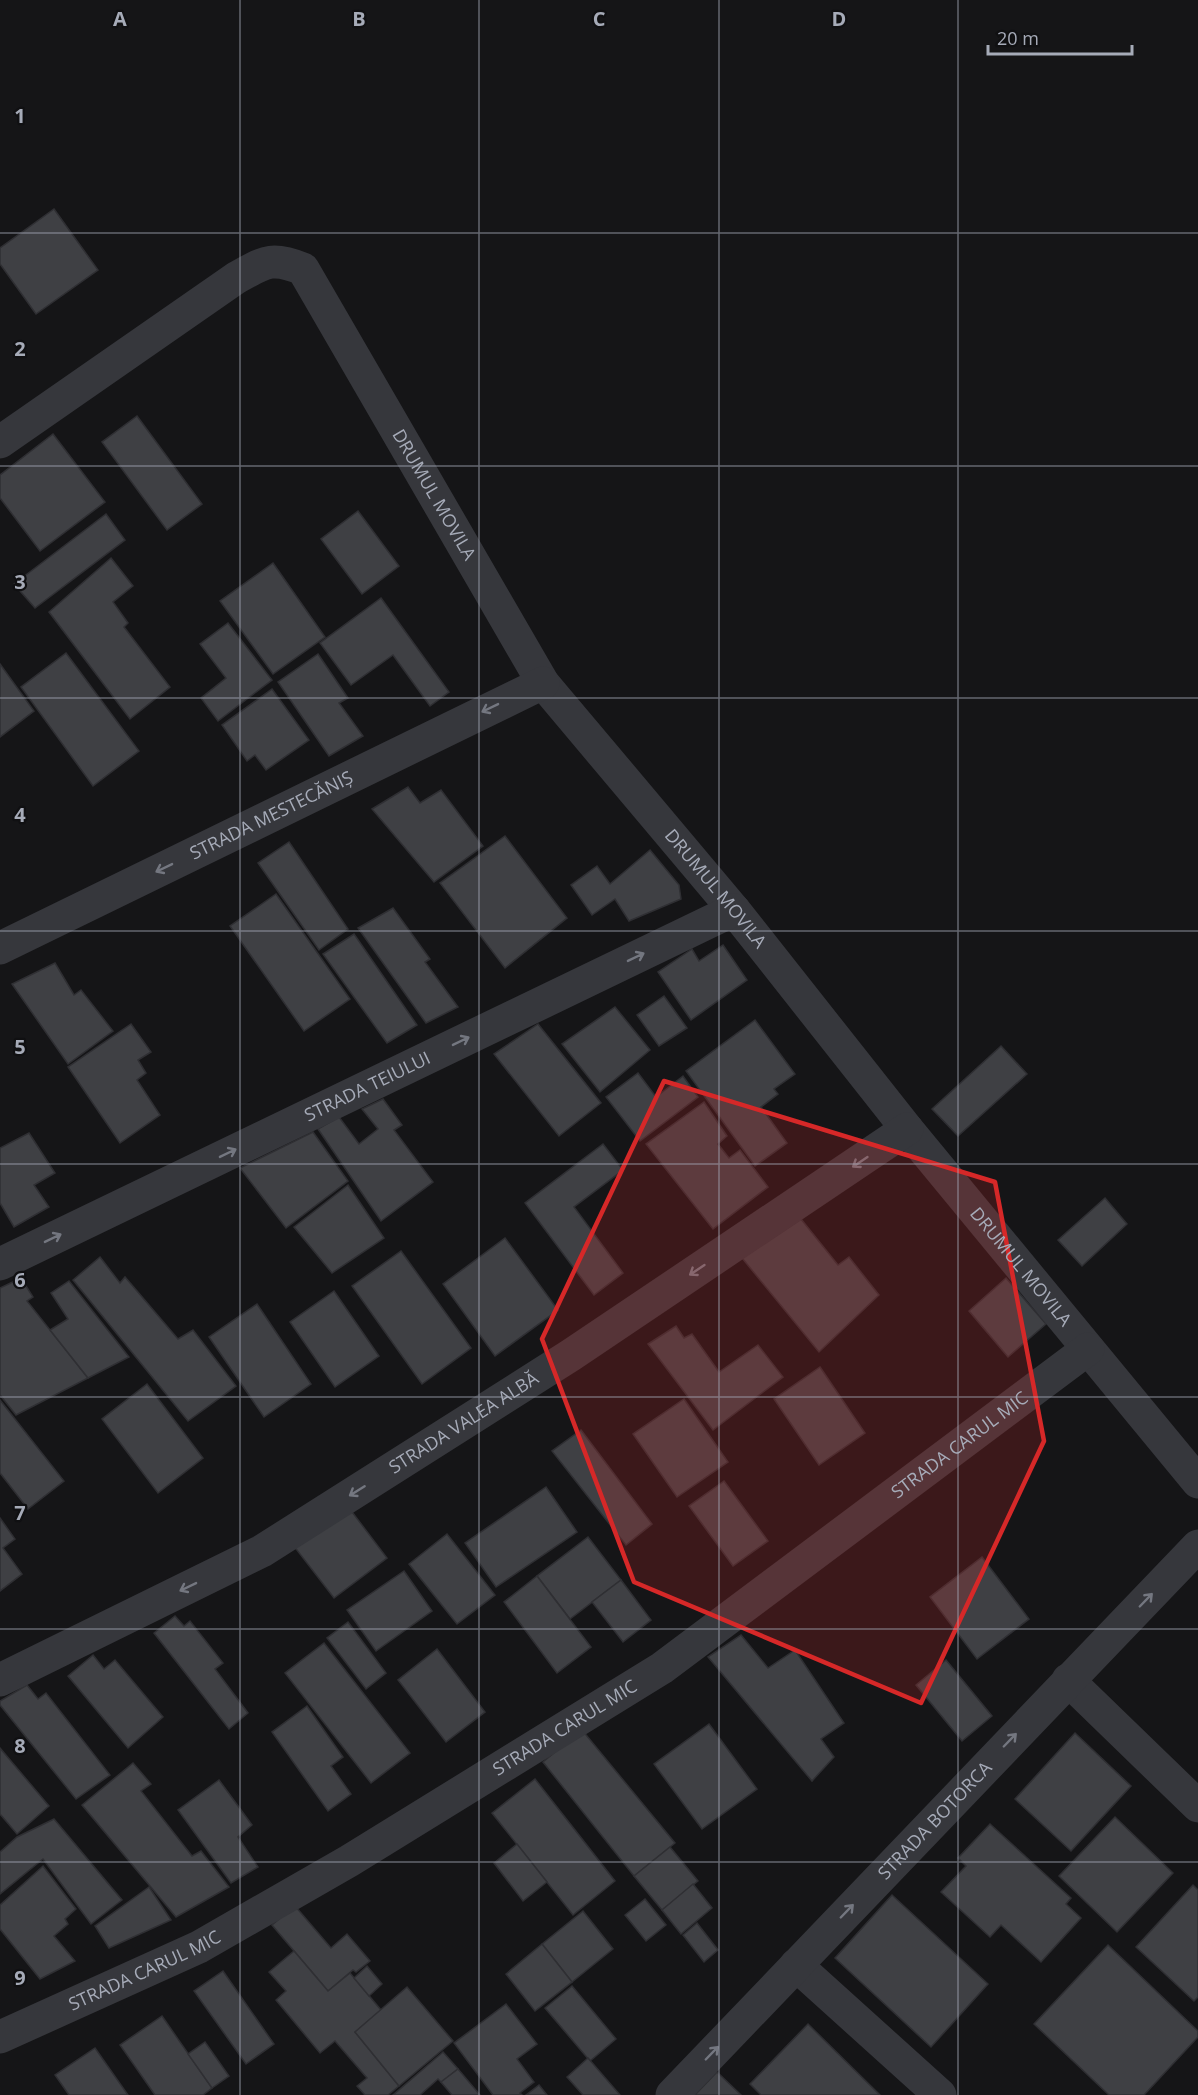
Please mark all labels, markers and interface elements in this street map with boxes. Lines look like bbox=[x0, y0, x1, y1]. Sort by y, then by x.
text: A bbox=[113, 5, 127, 32]
text: B bbox=[352, 5, 366, 32]
text: C bbox=[593, 5, 606, 32]
text: D bbox=[832, 5, 846, 32]
scale bar bbox=[988, 18, 1132, 56]
text: 20 m bbox=[997, 26, 1039, 50]
text: 1 bbox=[14, 102, 26, 129]
text: 2 bbox=[14, 335, 26, 362]
street label: DRUMUL MOVILA bbox=[387, 424, 482, 565]
text: 3 bbox=[14, 568, 26, 595]
one-way arrow bbox=[481, 703, 499, 715]
street label: STRADA MESTECĂNIȘ bbox=[185, 765, 357, 865]
text: 4 bbox=[14, 801, 26, 828]
street label: DRUMUL MOVILA bbox=[660, 824, 773, 953]
one-way arrow bbox=[155, 862, 173, 874]
one-way arrow bbox=[627, 950, 645, 962]
text: 5 bbox=[14, 1033, 26, 1060]
one-way arrow bbox=[451, 1035, 469, 1047]
street label: STRADA TEIULUI bbox=[300, 1045, 434, 1126]
one-way arrow bbox=[219, 1147, 237, 1159]
one-way arrow bbox=[852, 1156, 868, 1168]
street label: DRUMUL MOVILA bbox=[965, 1202, 1078, 1331]
one-way arrow bbox=[43, 1232, 61, 1244]
one-way arrow bbox=[689, 1264, 706, 1277]
text: 6 bbox=[14, 1266, 26, 1293]
street label: STRADA VALEA ALBĂ bbox=[384, 1365, 543, 1479]
street label: STRADA CARUL MIC bbox=[886, 1385, 1032, 1503]
one-way arrow bbox=[349, 1485, 366, 1497]
text: 7 bbox=[14, 1499, 26, 1526]
one-way arrow bbox=[180, 1582, 198, 1594]
one-way arrow bbox=[1139, 1592, 1153, 1607]
street label: STRADA CARUL MIC bbox=[488, 1673, 641, 1781]
text: 8 bbox=[14, 1732, 26, 1759]
one-way arrow bbox=[1003, 1733, 1017, 1748]
street label: STRADA BOTORCA bbox=[872, 1755, 997, 1884]
one-way arrow bbox=[840, 1904, 854, 1919]
street label: STRADA CARUL MIC bbox=[64, 1924, 225, 2016]
text: 9 bbox=[14, 1964, 26, 1991]
one-way arrow bbox=[705, 2045, 720, 2060]

